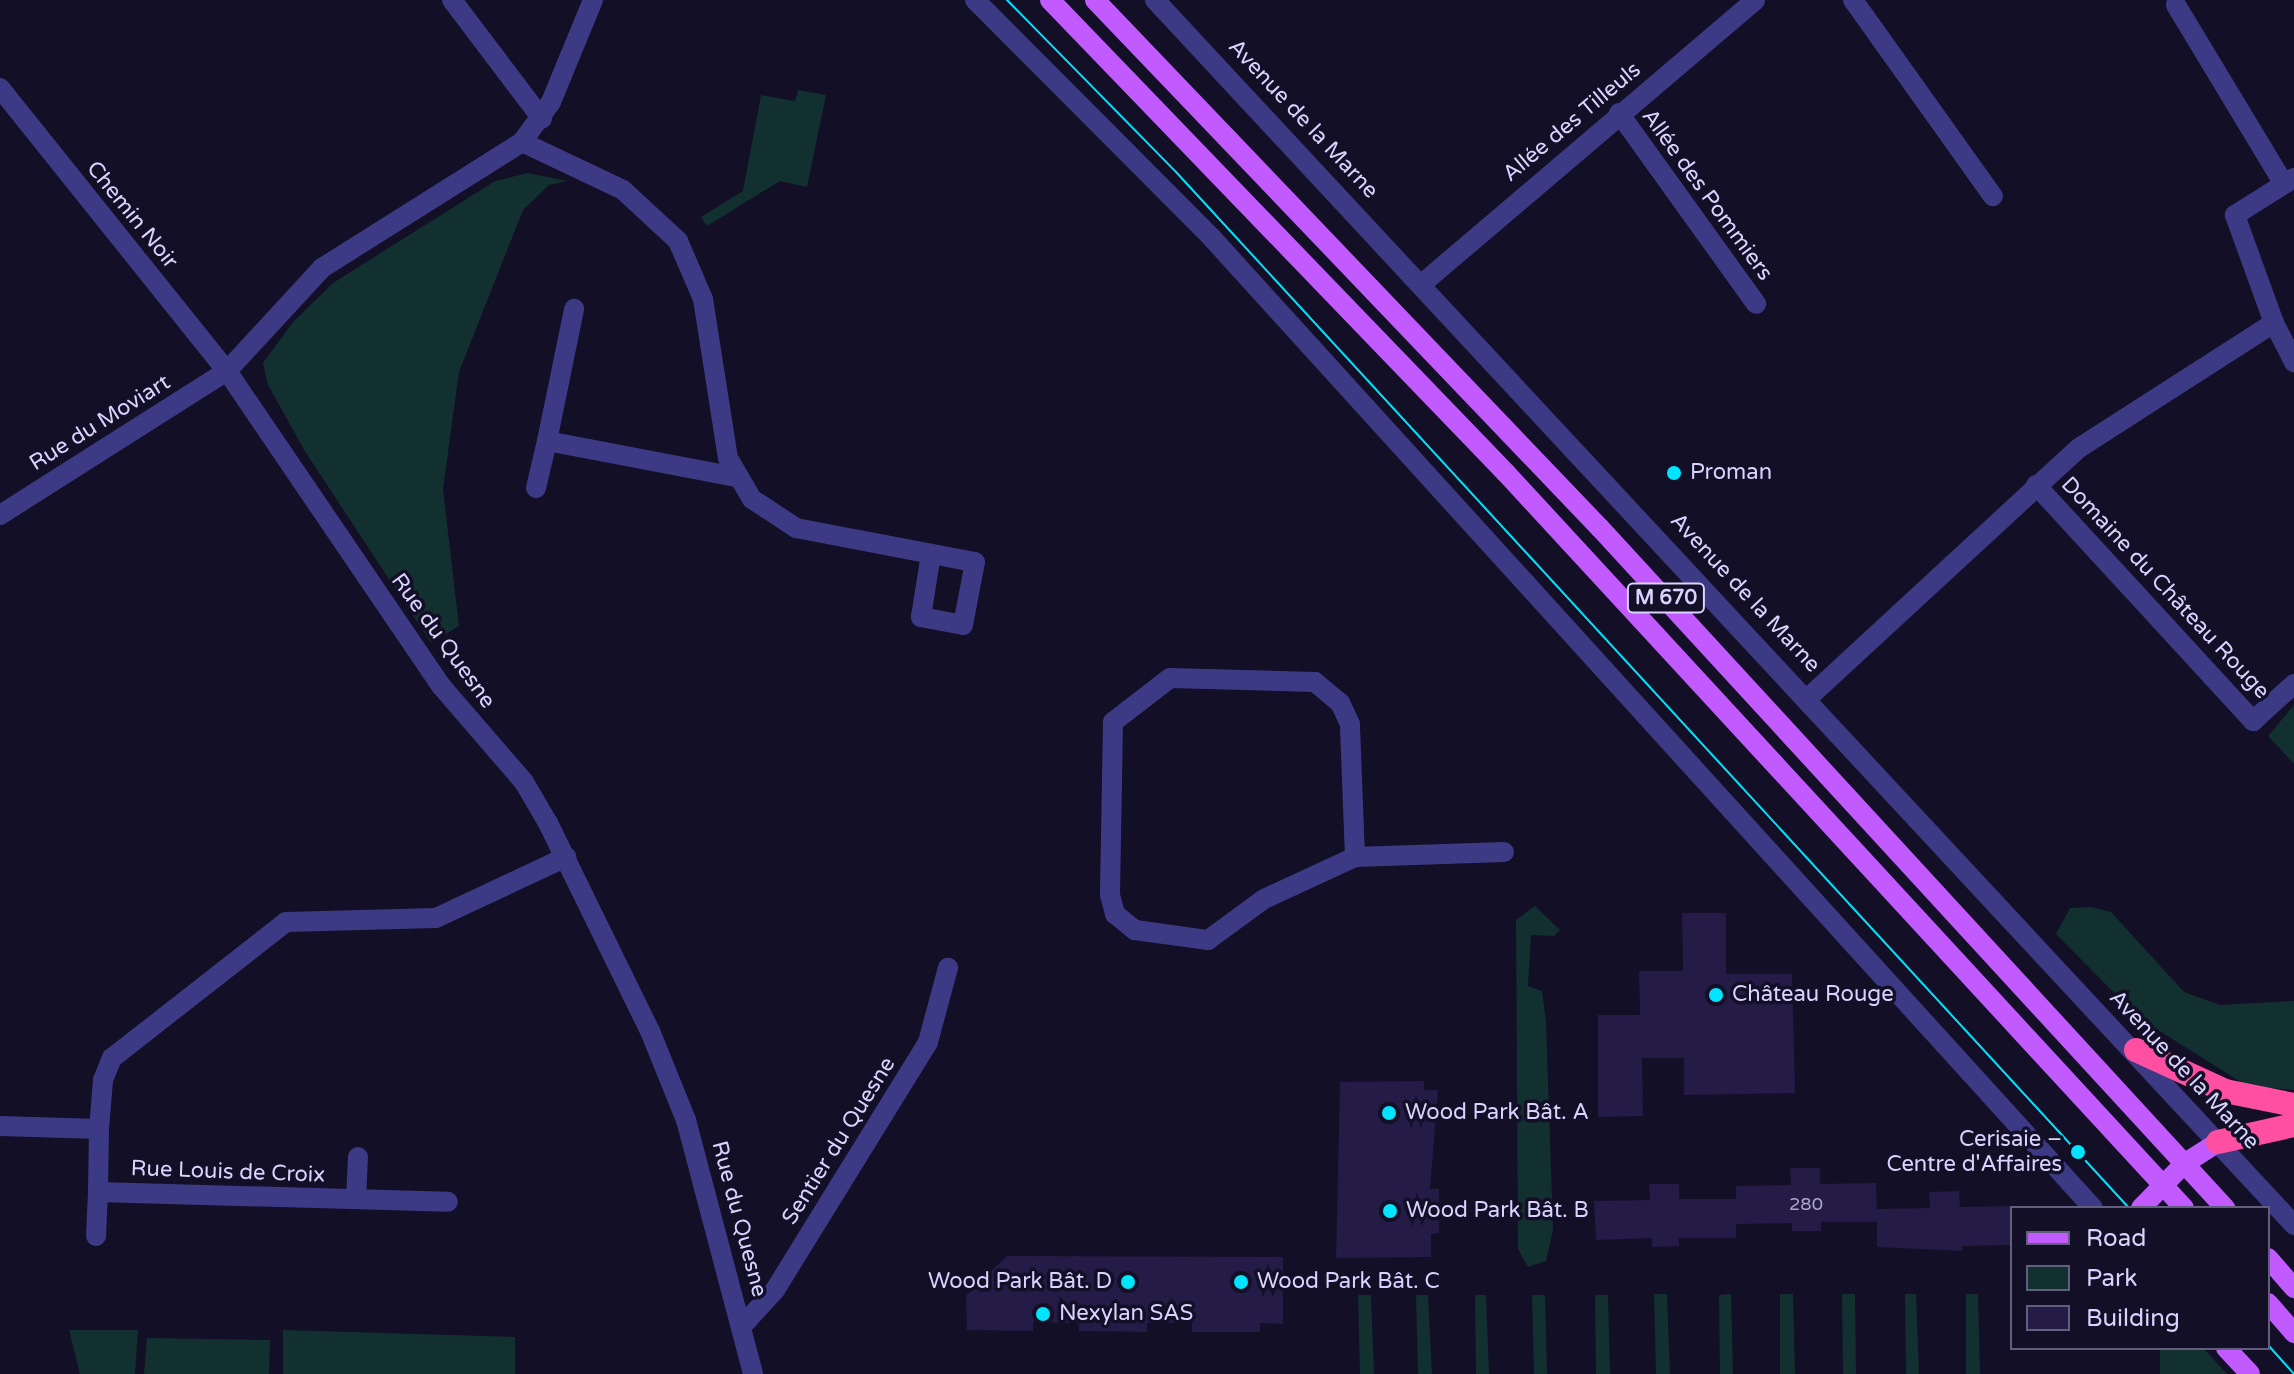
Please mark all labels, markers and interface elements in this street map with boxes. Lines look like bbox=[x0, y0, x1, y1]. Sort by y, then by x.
street label: Avenue de la Marne bbox=[1222, 34, 1384, 204]
street label: Allée des Tilleuls bbox=[1498, 57, 1646, 187]
street label: Allée des Pommiers bbox=[1636, 104, 1778, 286]
street label: Chemin Noir bbox=[81, 156, 183, 274]
street label: Rue du Moviart bbox=[25, 369, 175, 477]
place label: Proman bbox=[1690, 460, 1772, 486]
marker: Proman bbox=[1665, 464, 1683, 482]
street label: Domaine du Château Rouge bbox=[2055, 472, 2275, 704]
street label: Avenue de la Marne bbox=[1664, 508, 1826, 678]
street label: Rue du Quesne bbox=[385, 568, 501, 714]
road number: M 670 bbox=[1626, 582, 1706, 614]
place label: Château Rouge bbox=[1732, 982, 1894, 1008]
street label: Avenue de la Marne bbox=[2103, 985, 2265, 1155]
marker: Château Rouge bbox=[1707, 986, 1725, 1004]
street label: Sentier du Quesne bbox=[777, 1052, 901, 1230]
place label: Wood Park Bât. A bbox=[1405, 1100, 1589, 1126]
marker: Wood Park Bât. A bbox=[1380, 1104, 1398, 1122]
place label: Cerisaie – Centre d'Affaires bbox=[1886, 1126, 2062, 1178]
street label: Rue du Quesne bbox=[706, 1138, 772, 1300]
marker: Cerisaie – Centre d'Affaires bbox=[2069, 1143, 2087, 1161]
street label: Rue Louis de Croix bbox=[130, 1155, 326, 1189]
house number: 280 bbox=[1789, 1193, 1823, 1215]
place label: Wood Park Bât. B bbox=[1406, 1198, 1589, 1224]
marker: Wood Park Bât. B bbox=[1381, 1202, 1399, 1220]
legend bbox=[2010, 1206, 2270, 1350]
text: Road bbox=[2086, 1224, 2146, 1253]
text: Park bbox=[2086, 1264, 2137, 1293]
place label: Wood Park Bât. D bbox=[928, 1269, 1112, 1295]
place label: Wood Park Bât. C bbox=[1257, 1269, 1440, 1295]
marker: Wood Park Bât. D bbox=[1119, 1273, 1137, 1291]
marker: Wood Park Bât. C bbox=[1232, 1273, 1250, 1291]
place label: Nexylan SAS bbox=[1059, 1301, 1193, 1327]
text: Building bbox=[2086, 1304, 2180, 1333]
marker: Nexylan SAS bbox=[1034, 1305, 1052, 1323]

